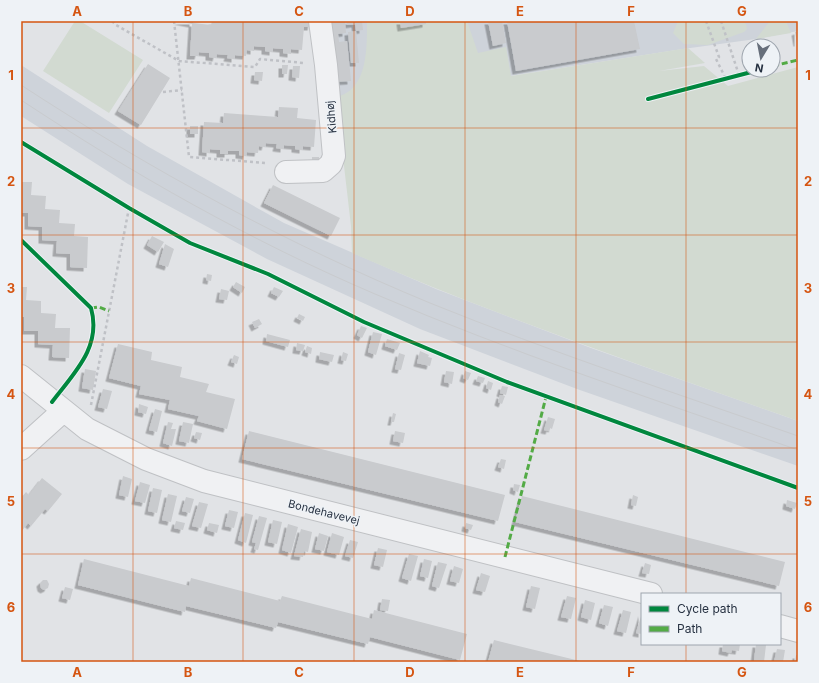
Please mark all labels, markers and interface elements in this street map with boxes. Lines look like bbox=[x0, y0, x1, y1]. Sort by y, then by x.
text: A bbox=[72, 3, 82, 19]
text: B bbox=[184, 3, 193, 19]
text: C bbox=[294, 3, 304, 19]
text: D bbox=[405, 3, 415, 19]
text: E bbox=[516, 3, 524, 19]
text: F bbox=[627, 3, 635, 19]
text: G bbox=[737, 3, 747, 19]
north arrow bbox=[741, 38, 781, 78]
text: N bbox=[754, 60, 765, 75]
text: 1 bbox=[8, 67, 14, 83]
text: 1 bbox=[805, 67, 811, 83]
street label: Kidhøj bbox=[323, 100, 339, 134]
text: 2 bbox=[7, 173, 15, 189]
text: 2 bbox=[804, 173, 812, 189]
text: 3 bbox=[7, 280, 15, 296]
text: 3 bbox=[804, 280, 812, 296]
text: 4 bbox=[7, 386, 16, 402]
text: 4 bbox=[804, 386, 813, 402]
text: 5 bbox=[7, 493, 15, 509]
text: 5 bbox=[804, 493, 812, 509]
street label: Bondehavevej bbox=[287, 496, 361, 528]
legend bbox=[641, 593, 781, 645]
text: 6 bbox=[7, 599, 15, 615]
text: 6 bbox=[804, 599, 812, 615]
text: Cycle path bbox=[677, 601, 738, 616]
text: Path bbox=[677, 621, 702, 636]
text: A bbox=[72, 664, 82, 680]
text: B bbox=[184, 664, 193, 680]
text: C bbox=[294, 664, 304, 680]
text: D bbox=[405, 664, 415, 680]
text: E bbox=[516, 664, 524, 680]
text: F bbox=[627, 664, 635, 680]
text: G bbox=[737, 664, 747, 680]

